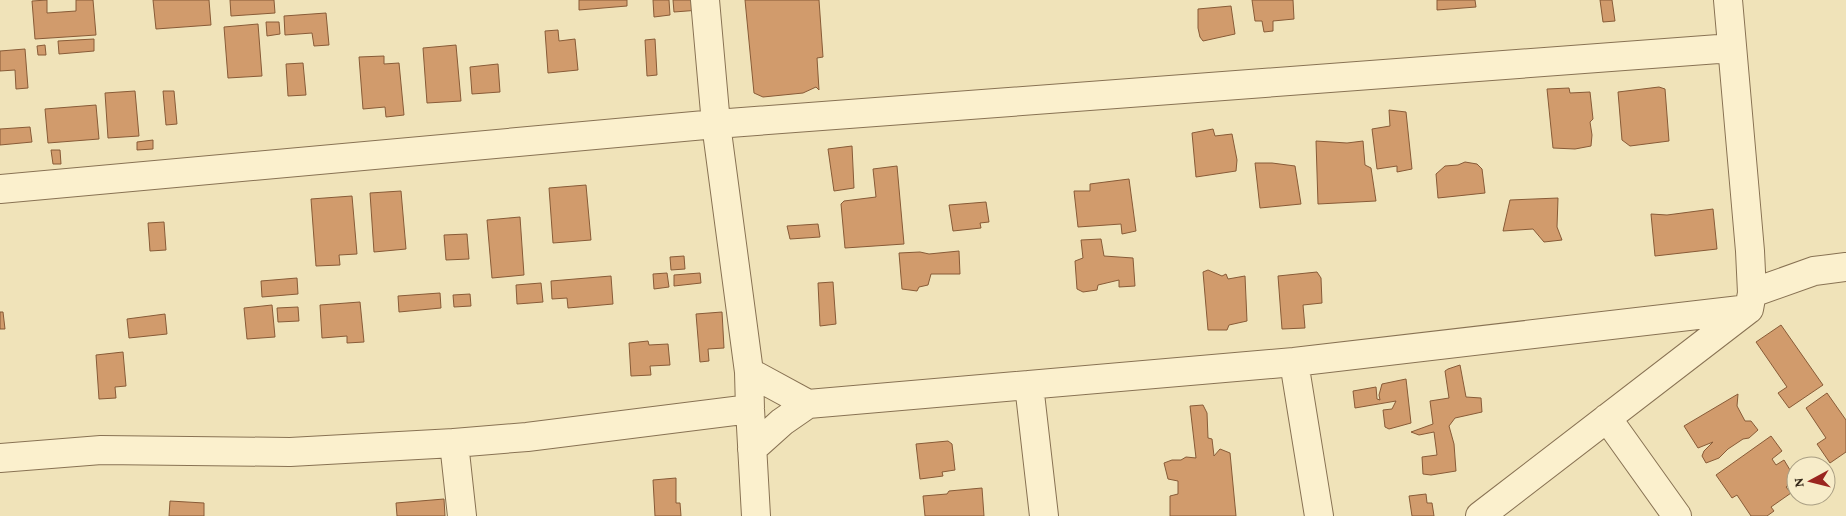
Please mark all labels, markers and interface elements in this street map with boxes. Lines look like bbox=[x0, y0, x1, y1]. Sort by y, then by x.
north arrow bbox=[1786, 456, 1836, 506]
text: N bbox=[1790, 476, 1807, 488]

